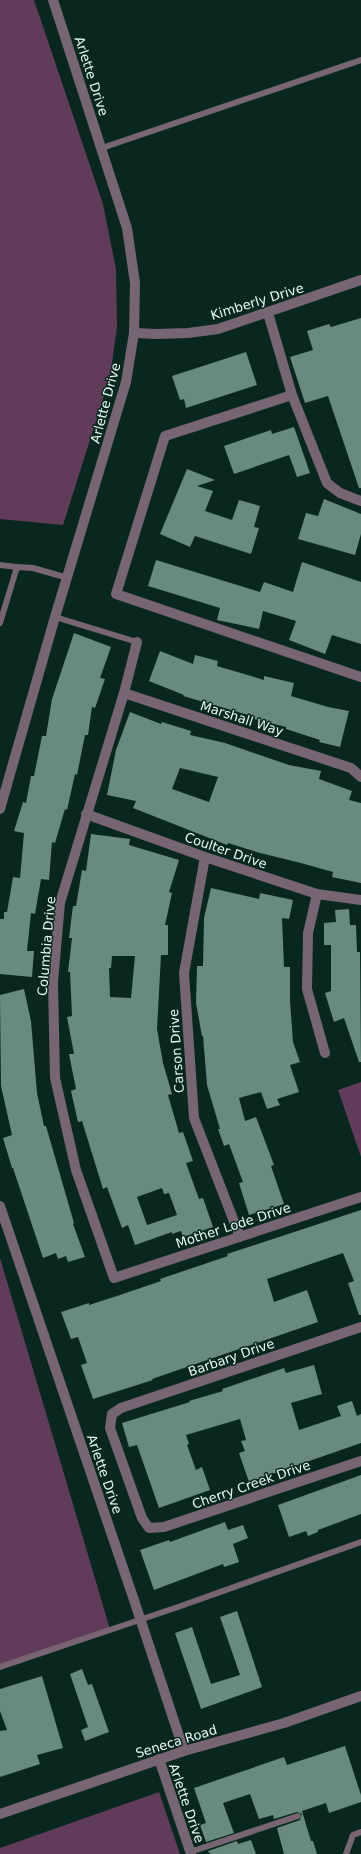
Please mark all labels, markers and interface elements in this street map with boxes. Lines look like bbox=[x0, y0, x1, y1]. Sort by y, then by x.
street label: Arlette Drive bbox=[72, 34, 111, 118]
street label: Kimberly Drive bbox=[209, 280, 305, 323]
street label: Arlette Drive bbox=[88, 361, 123, 445]
street label: Marshall Way bbox=[198, 698, 286, 739]
street label: Coulter Drive bbox=[183, 829, 269, 872]
street label: Columbia Drive bbox=[35, 895, 58, 997]
street label: Carson Drive bbox=[166, 1008, 187, 1093]
street label: Mother Lode Drive bbox=[174, 1200, 293, 1251]
street label: Barbary Drive bbox=[186, 1336, 276, 1379]
street label: Arlette Drive bbox=[84, 1433, 125, 1516]
street label: Cherry Creek Drive bbox=[190, 1457, 312, 1512]
street label: Seneca Road bbox=[134, 1722, 219, 1761]
street label: Arlette Drive bbox=[166, 1762, 207, 1845]

